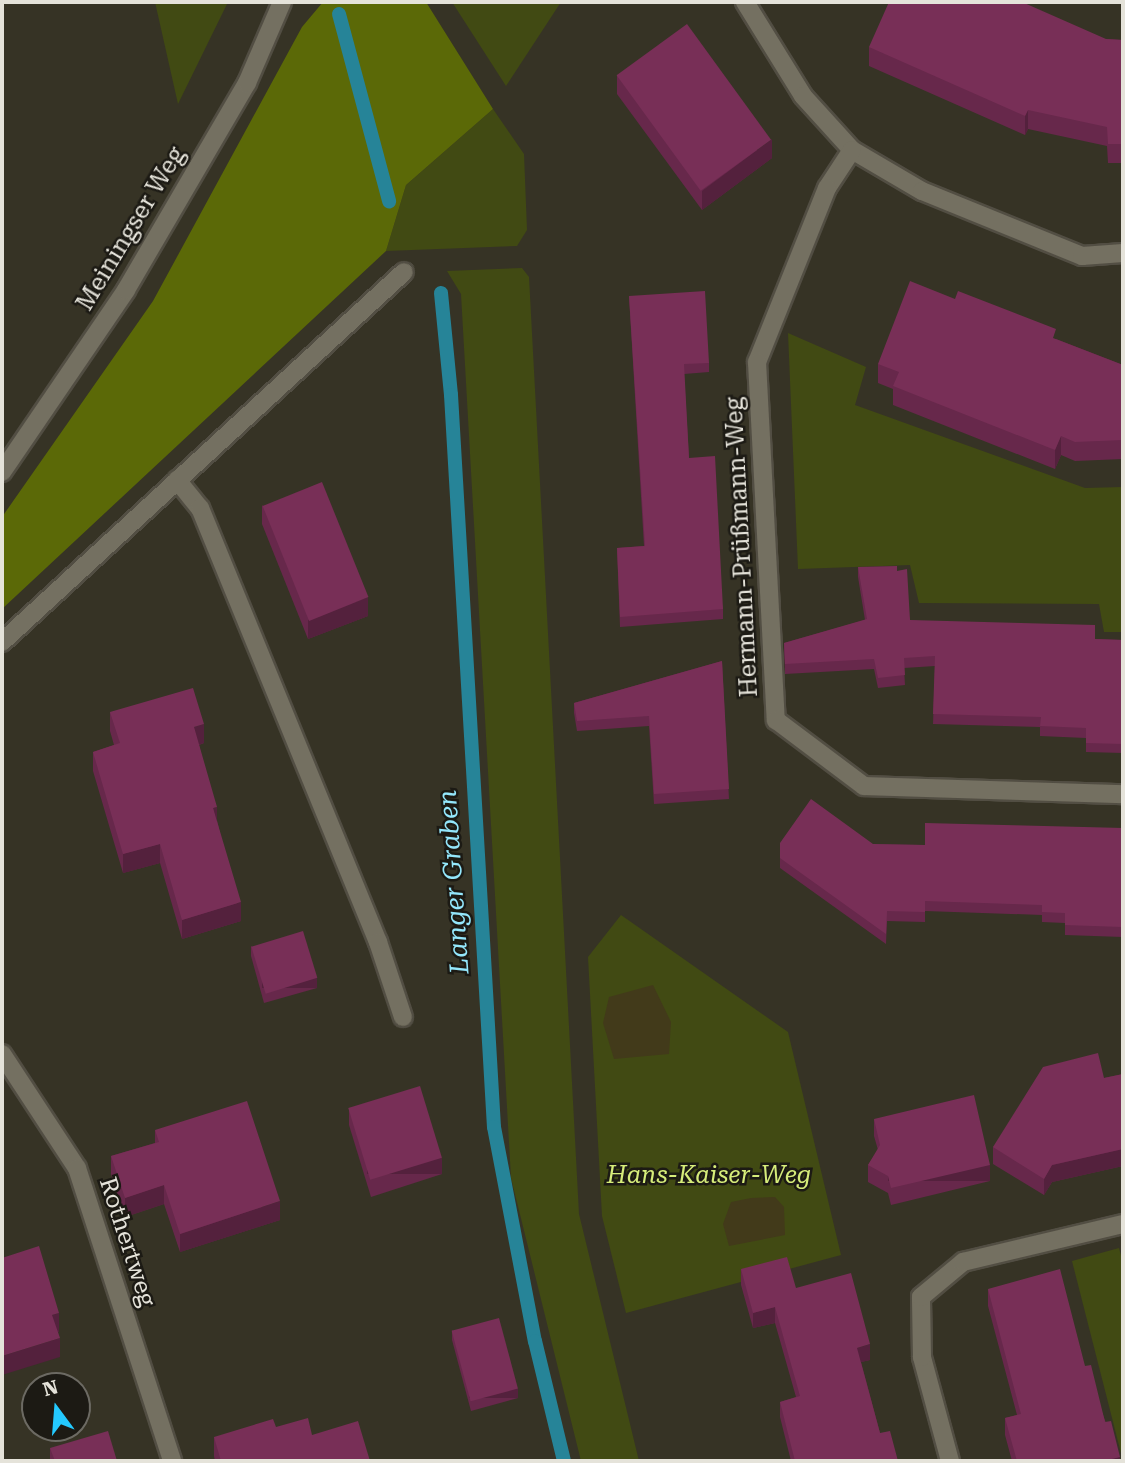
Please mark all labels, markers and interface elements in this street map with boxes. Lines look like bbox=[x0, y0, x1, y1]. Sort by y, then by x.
street label: Meiningser Weg bbox=[71, 142, 191, 316]
street label: Hermann-Prüßmann-Weg bbox=[720, 396, 764, 698]
water label: Langer Graben bbox=[432, 789, 476, 975]
park label: Hans-Kaiser-Weg bbox=[607, 1162, 811, 1190]
street label: Rothertweg bbox=[93, 1174, 161, 1310]
north arrow bbox=[21, 1372, 91, 1442]
text: N bbox=[40, 1375, 61, 1401]

